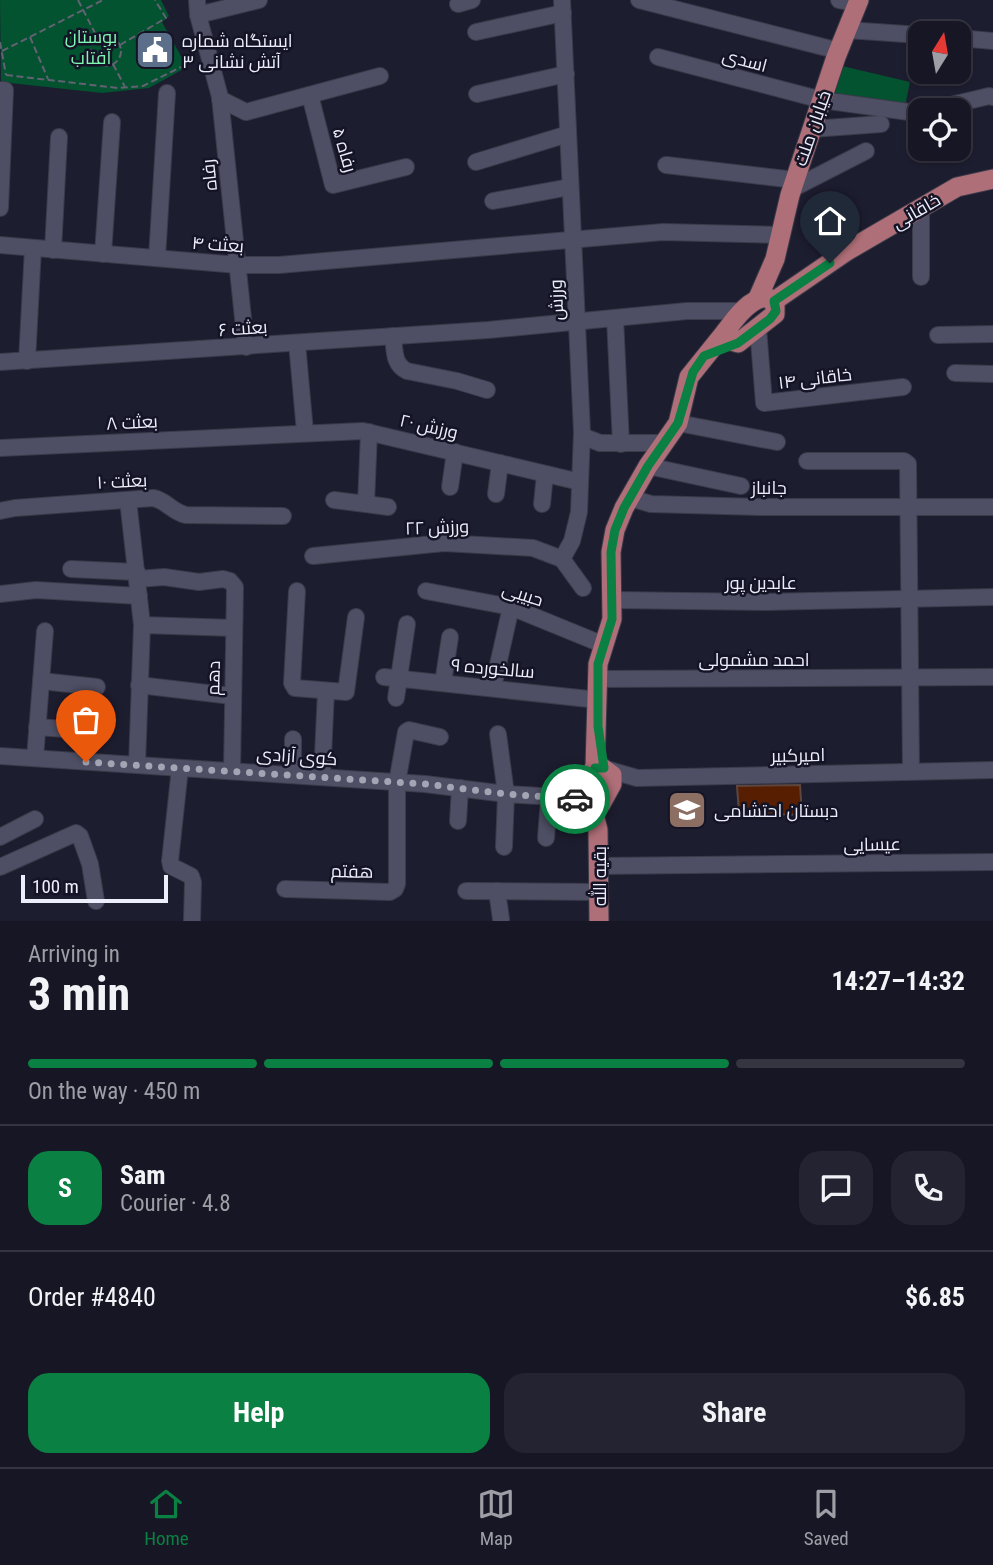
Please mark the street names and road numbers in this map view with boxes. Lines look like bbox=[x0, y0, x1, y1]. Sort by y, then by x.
street label: اسدی bbox=[720, 44, 770, 77]
street label: خیابان ملت bbox=[789, 87, 836, 169]
street label: رفاه ۵ bbox=[328, 125, 361, 175]
street label: رفاه bbox=[197, 158, 222, 192]
street label: خاقانی bbox=[888, 189, 944, 234]
street label: بعثت ۴ bbox=[191, 232, 245, 256]
street label: ورزش bbox=[545, 279, 568, 321]
street label: بعثت ۶ bbox=[218, 316, 268, 340]
street label: خاقانی ۱۴ bbox=[777, 363, 853, 394]
street label: ورزش ۲۰ bbox=[398, 409, 460, 444]
street label: بعثت ٨ bbox=[106, 410, 158, 434]
street label: بعثت ۱۰ bbox=[96, 469, 148, 493]
street label: جانباز bbox=[750, 477, 787, 499]
street label: ورزش ۲۲ bbox=[405, 515, 469, 540]
street label: عابدین پور bbox=[724, 572, 797, 595]
street label: حبیبی bbox=[500, 578, 546, 611]
street label: احمد مشمولی bbox=[698, 649, 810, 671]
street label: سالخورده ۹ bbox=[450, 654, 536, 683]
street label: دهم bbox=[202, 660, 226, 696]
street label: کوی آزادی bbox=[256, 743, 338, 770]
street label: امیرکبیر bbox=[770, 744, 825, 767]
street label: عیسایی bbox=[843, 833, 901, 856]
street label: بقیه الله bbox=[588, 846, 610, 906]
street label: هفتم bbox=[330, 860, 374, 884]

